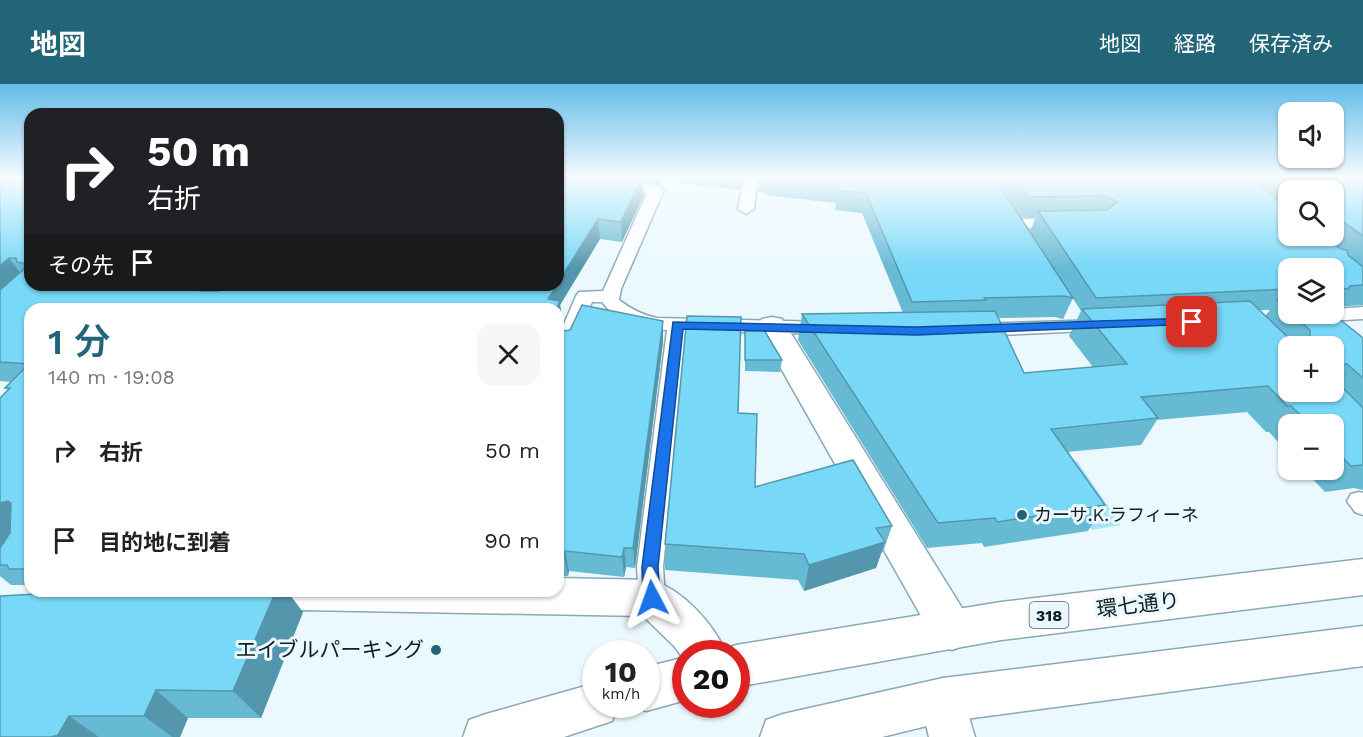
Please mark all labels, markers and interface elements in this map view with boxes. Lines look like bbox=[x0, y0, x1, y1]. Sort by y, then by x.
text: 地図 bbox=[30, 28, 86, 61]
text: 地図 bbox=[1099, 31, 1141, 56]
text: 経路 bbox=[1174, 31, 1216, 56]
text: 保存済み bbox=[1249, 31, 1333, 56]
map controls bbox=[1278, 102, 1344, 480]
button: sound bbox=[1278, 102, 1344, 168]
text: 50 m bbox=[147, 127, 250, 176]
icon: right bbox=[48, 132, 126, 210]
button: search bbox=[1278, 180, 1344, 246]
text: 右折 bbox=[147, 183, 201, 215]
icon: arrive bbox=[126, 246, 159, 279]
text: その先 bbox=[48, 253, 114, 278]
button: layers bbox=[1278, 258, 1344, 324]
pin bbox=[1166, 296, 1217, 347]
icon: arrive bbox=[1175, 305, 1208, 338]
text: 1 分 bbox=[48, 321, 110, 363]
button: close bbox=[477, 323, 540, 386]
button: + bbox=[1278, 336, 1344, 402]
text: 140 m · 19:08 bbox=[48, 365, 175, 389]
button: − bbox=[1278, 414, 1344, 480]
icon: right bbox=[48, 434, 81, 467]
text: 50 m bbox=[485, 438, 540, 463]
text: 右折 bbox=[99, 440, 143, 465]
place label: カーサ.K.ラフィーネ bbox=[1034, 504, 1199, 525]
marker: カーサ.K.ラフィーネ bbox=[1015, 508, 1029, 522]
icon: arrive bbox=[48, 524, 81, 557]
text: 90 m bbox=[484, 528, 540, 553]
text: 目的地に到着 bbox=[99, 530, 231, 555]
position arrow bbox=[620, 566, 684, 630]
street label: 環七通り bbox=[1095, 587, 1181, 622]
road number: 318 bbox=[1030, 602, 1068, 628]
place label: エイブルパーキング bbox=[236, 637, 424, 662]
speed limit sign: 20 bbox=[672, 640, 750, 718]
marker: エイブルパーキング bbox=[429, 643, 443, 657]
text: 10 bbox=[605, 654, 637, 689]
text: km/h bbox=[602, 685, 640, 703]

